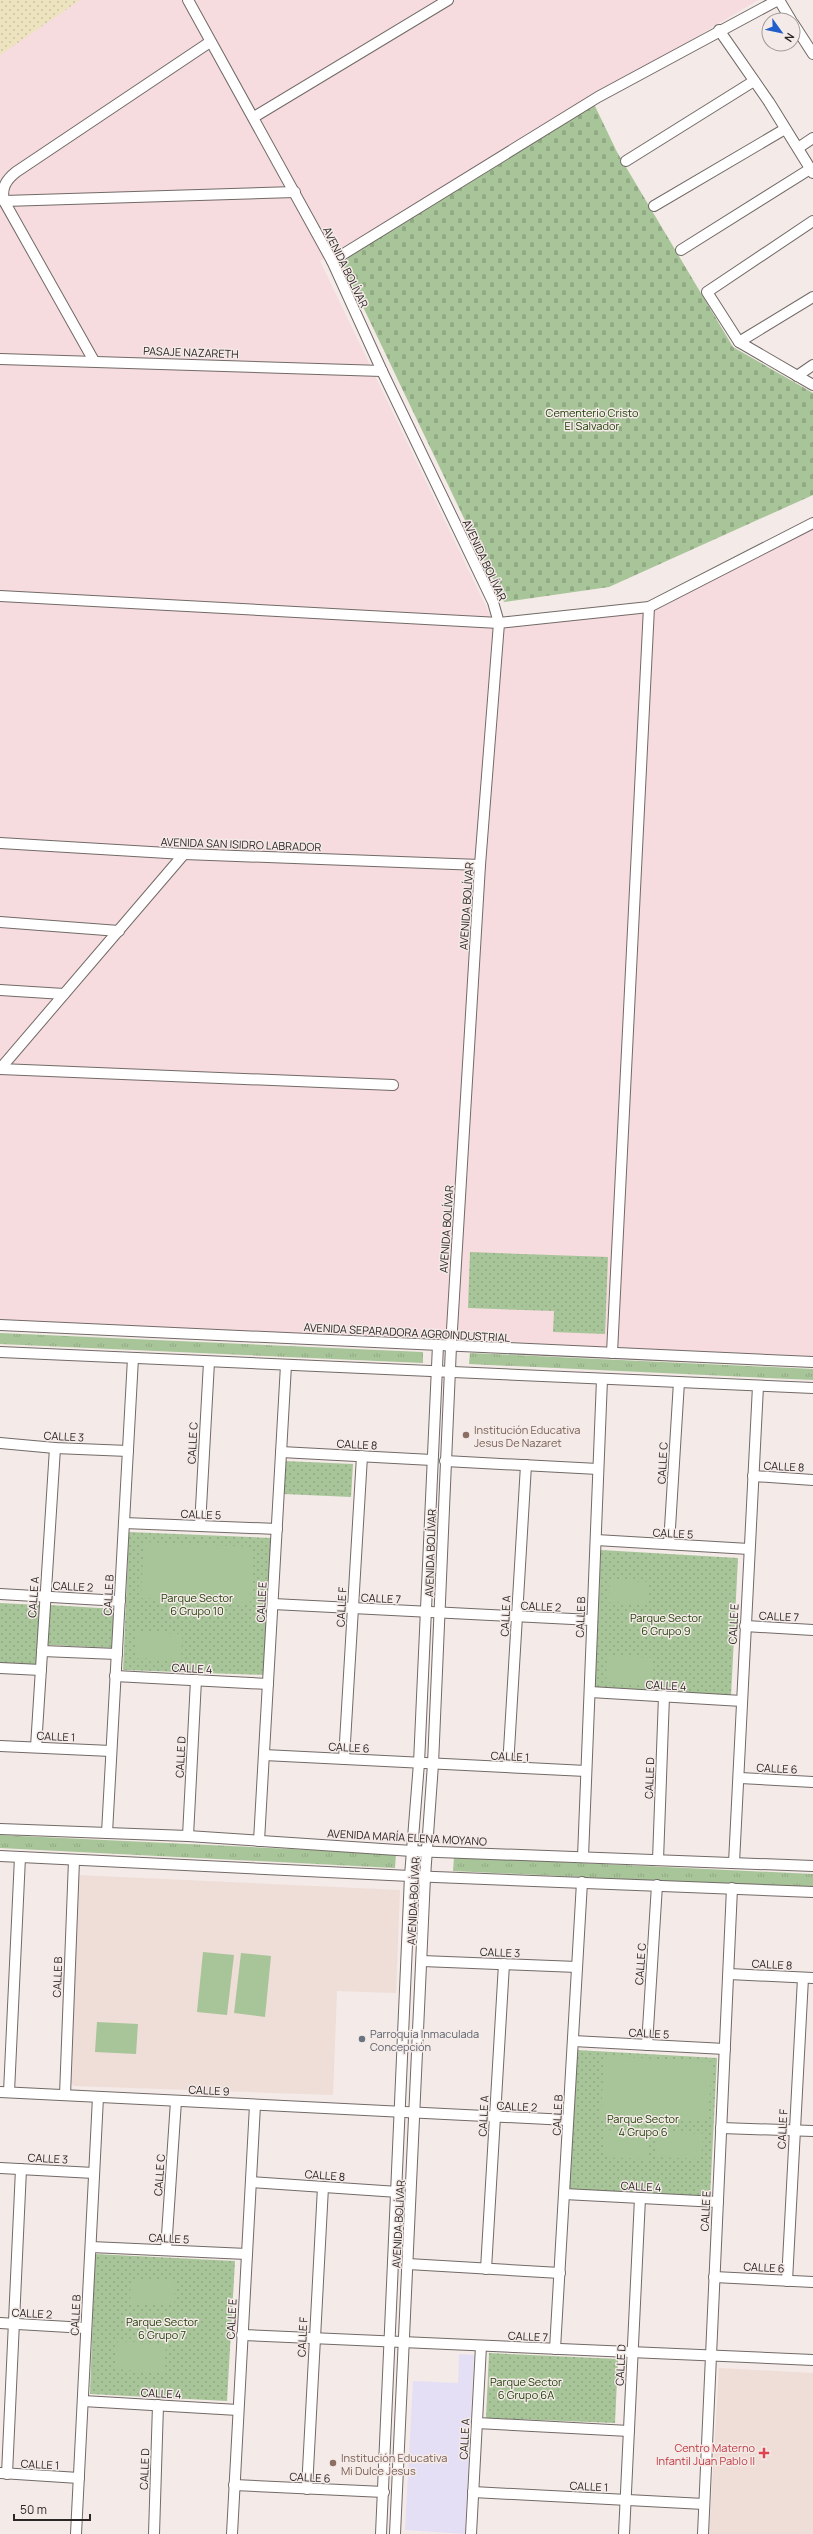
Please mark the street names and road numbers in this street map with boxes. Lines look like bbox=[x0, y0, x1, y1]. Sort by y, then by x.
street label: AVENIDA BOLÍVAR bbox=[320, 224, 372, 310]
street label: PASAJE NAZARETH bbox=[143, 343, 239, 361]
street label: AVENIDA BOLÍVAR bbox=[460, 517, 510, 603]
street label: AVENIDA SAN ISIDRO LABRADOR bbox=[160, 834, 322, 854]
street label: AVENIDA BOLÍVAR bbox=[455, 861, 477, 951]
street label: AVENIDA BOLÍVAR bbox=[435, 1184, 457, 1274]
street label: AVENIDA SEPARADORA AGROINDUSTRIAL bbox=[303, 1319, 511, 1345]
street label: CALLE C bbox=[183, 1421, 201, 1464]
street label: CALLE 3 bbox=[43, 1427, 85, 1445]
street label: CALLE 8 bbox=[336, 1435, 378, 1453]
street label: CALLE C bbox=[653, 1441, 671, 1484]
street label: CALLE 8 bbox=[763, 1457, 805, 1475]
street label: CALLE 5 bbox=[180, 1506, 222, 1522]
street label: AVENIDA BOLÍVAR bbox=[421, 1509, 439, 1597]
street label: CALLE 5 bbox=[652, 1524, 694, 1542]
street label: CALLE B bbox=[99, 1574, 117, 1616]
street label: CALLE A bbox=[24, 1576, 42, 1618]
street label: CALLE 2 bbox=[52, 1577, 94, 1595]
street label: CALLE E bbox=[252, 1581, 270, 1623]
street label: CALLE F bbox=[332, 1586, 350, 1627]
street label: CALLE 7 bbox=[361, 1589, 401, 1607]
street label: CALLE A bbox=[496, 1595, 514, 1637]
street label: CALLE B bbox=[572, 1596, 588, 1638]
street label: CALLE 2 bbox=[520, 1597, 562, 1615]
street label: CALLE E bbox=[724, 1603, 742, 1645]
street label: CALLE 7 bbox=[759, 1607, 799, 1625]
street label: CALLE 4 bbox=[171, 1659, 213, 1677]
street label: CALLE 4 bbox=[645, 1676, 687, 1694]
street label: CALLE 1 bbox=[36, 1727, 76, 1745]
street label: CALLE D bbox=[171, 1736, 189, 1778]
street label: CALLE 6 bbox=[328, 1738, 370, 1756]
street label: CALLE 1 bbox=[490, 1747, 530, 1765]
street label: CALLE D bbox=[641, 1757, 657, 1799]
street label: CALLE 6 bbox=[756, 1759, 798, 1777]
street label: AVENIDA MARÍA ELENA MOYANO bbox=[327, 1825, 487, 1849]
street label: AVENIDA BOLÍVAR bbox=[403, 1857, 423, 1945]
street label: CALLE C bbox=[631, 1942, 649, 1986]
street label: CALLE 3 bbox=[480, 1944, 520, 1960]
street label: CALLE 8 bbox=[751, 1955, 793, 1973]
street label: CALLE B bbox=[49, 1956, 65, 1998]
street label: CALLE 5 bbox=[628, 2024, 670, 2042]
street label: CALLE 9 bbox=[188, 2081, 230, 2099]
street label: CALLE B bbox=[548, 2094, 566, 2136]
street label: CALLE A bbox=[474, 2095, 492, 2137]
street label: CALLE 2 bbox=[496, 2097, 538, 2115]
street label: CALLE F bbox=[773, 2108, 791, 2149]
street label: CALLE 3 bbox=[27, 2149, 69, 2167]
street label: CALLE C bbox=[150, 2153, 168, 2197]
street label: CALLE 8 bbox=[304, 2166, 346, 2184]
street label: CALLE 4 bbox=[620, 2177, 662, 2195]
street label: AVENIDA BOLÍVAR bbox=[388, 2180, 408, 2268]
street label: CALLE E bbox=[696, 2190, 714, 2232]
street label: CALLE 5 bbox=[148, 2229, 190, 2247]
street label: CALLE 6 bbox=[743, 2258, 785, 2276]
street label: CALLE B bbox=[66, 2294, 84, 2336]
street label: CALLE E bbox=[222, 2298, 240, 2340]
street label: CALLE 2 bbox=[11, 2304, 53, 2322]
street label: CALLE F bbox=[293, 2316, 311, 2357]
street label: CALLE 7 bbox=[508, 2327, 548, 2345]
street label: CALLE D bbox=[611, 2344, 629, 2386]
street label: CALLE 4 bbox=[140, 2384, 182, 2402]
street label: CALLE A bbox=[455, 2418, 473, 2460]
street label: CALLE D bbox=[136, 2448, 152, 2490]
street label: CALLE 1 bbox=[20, 2455, 60, 2473]
street label: CALLE 6 bbox=[289, 2468, 331, 2486]
street label: CALLE 1 bbox=[569, 2477, 609, 2495]

